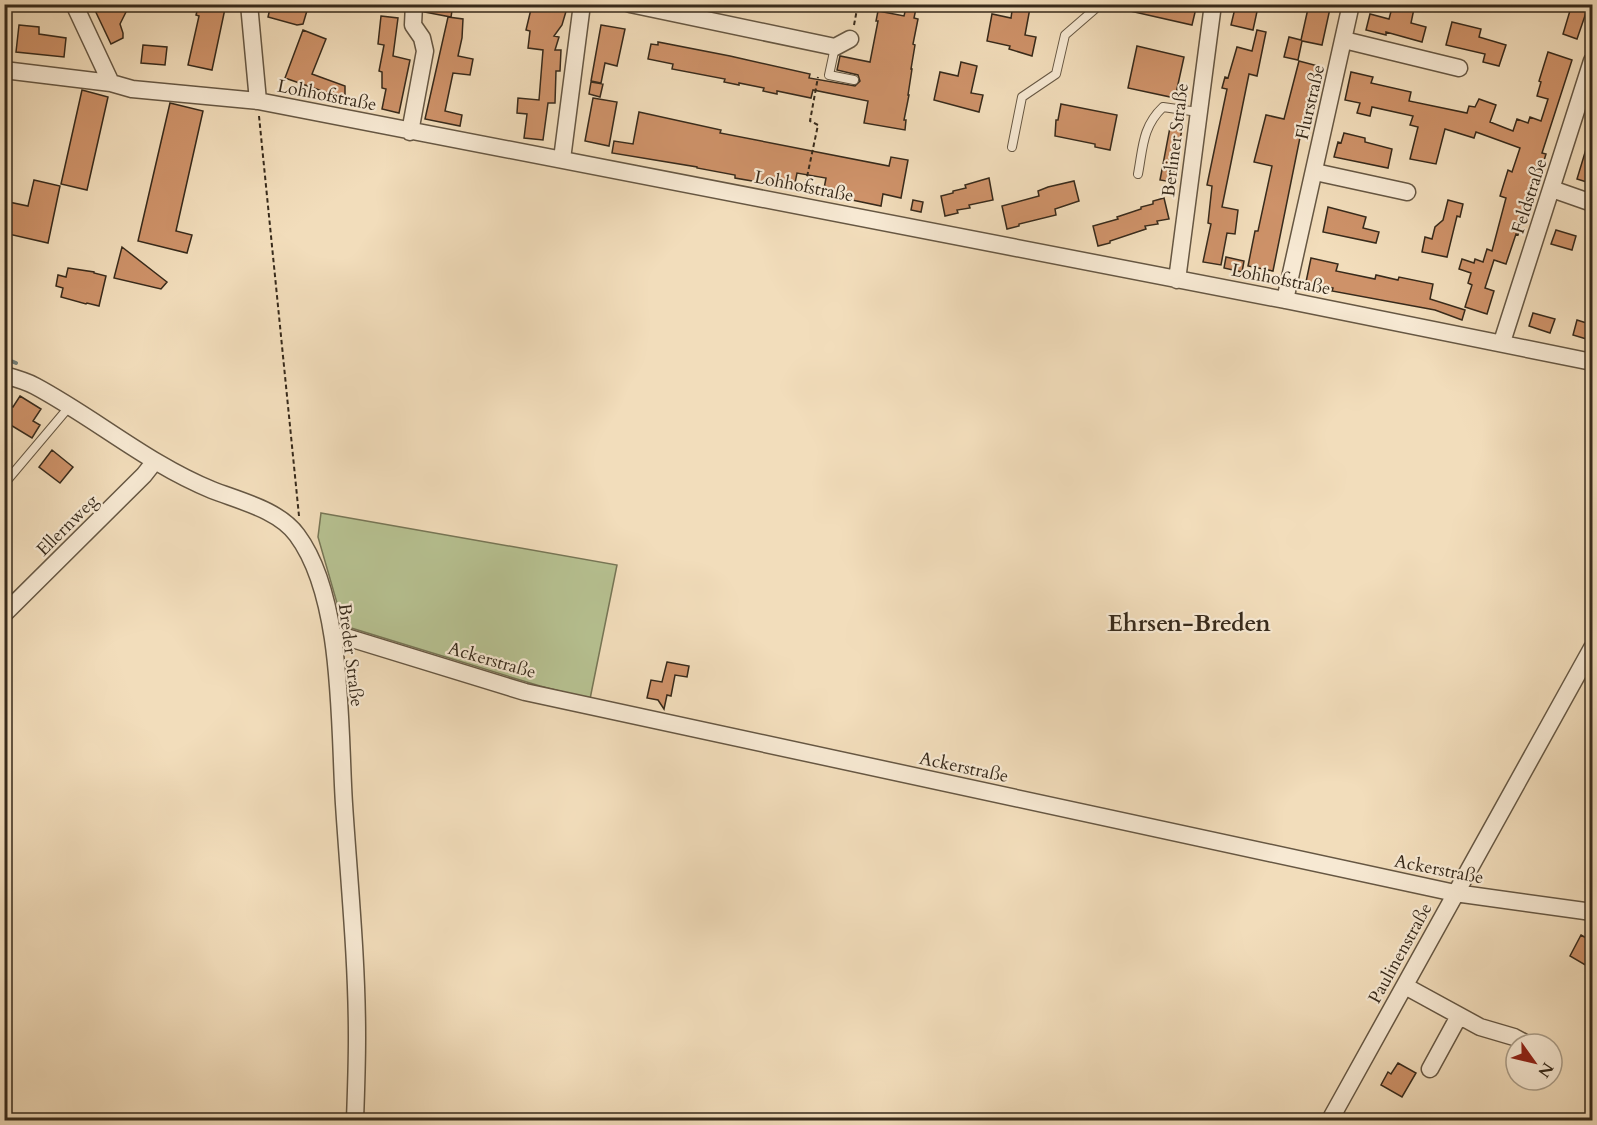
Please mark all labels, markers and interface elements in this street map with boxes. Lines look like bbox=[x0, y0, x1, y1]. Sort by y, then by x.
street label: Flurstraße bbox=[1290, 62, 1331, 142]
street label: Lohhofstraße bbox=[275, 74, 379, 117]
street label: Berliner Straße bbox=[1156, 82, 1195, 198]
street label: Feldstraße bbox=[1506, 155, 1553, 237]
street label: Lohhofstraße bbox=[752, 165, 856, 208]
street label: Lohhofstraße bbox=[1229, 258, 1333, 301]
street label: Ellernweg bbox=[31, 488, 104, 562]
street label: Breder Straße bbox=[332, 602, 369, 708]
district label: Ehrsen-Breden bbox=[1107, 607, 1271, 640]
street label: Ackerstraße bbox=[445, 636, 539, 685]
street label: Ackerstraße bbox=[917, 746, 1011, 789]
street label: Ackerstraße bbox=[1392, 849, 1486, 890]
street label: Paulinenstraße bbox=[1362, 898, 1438, 1008]
north arrow bbox=[1504, 1032, 1564, 1092]
text: N bbox=[1533, 1058, 1559, 1082]

